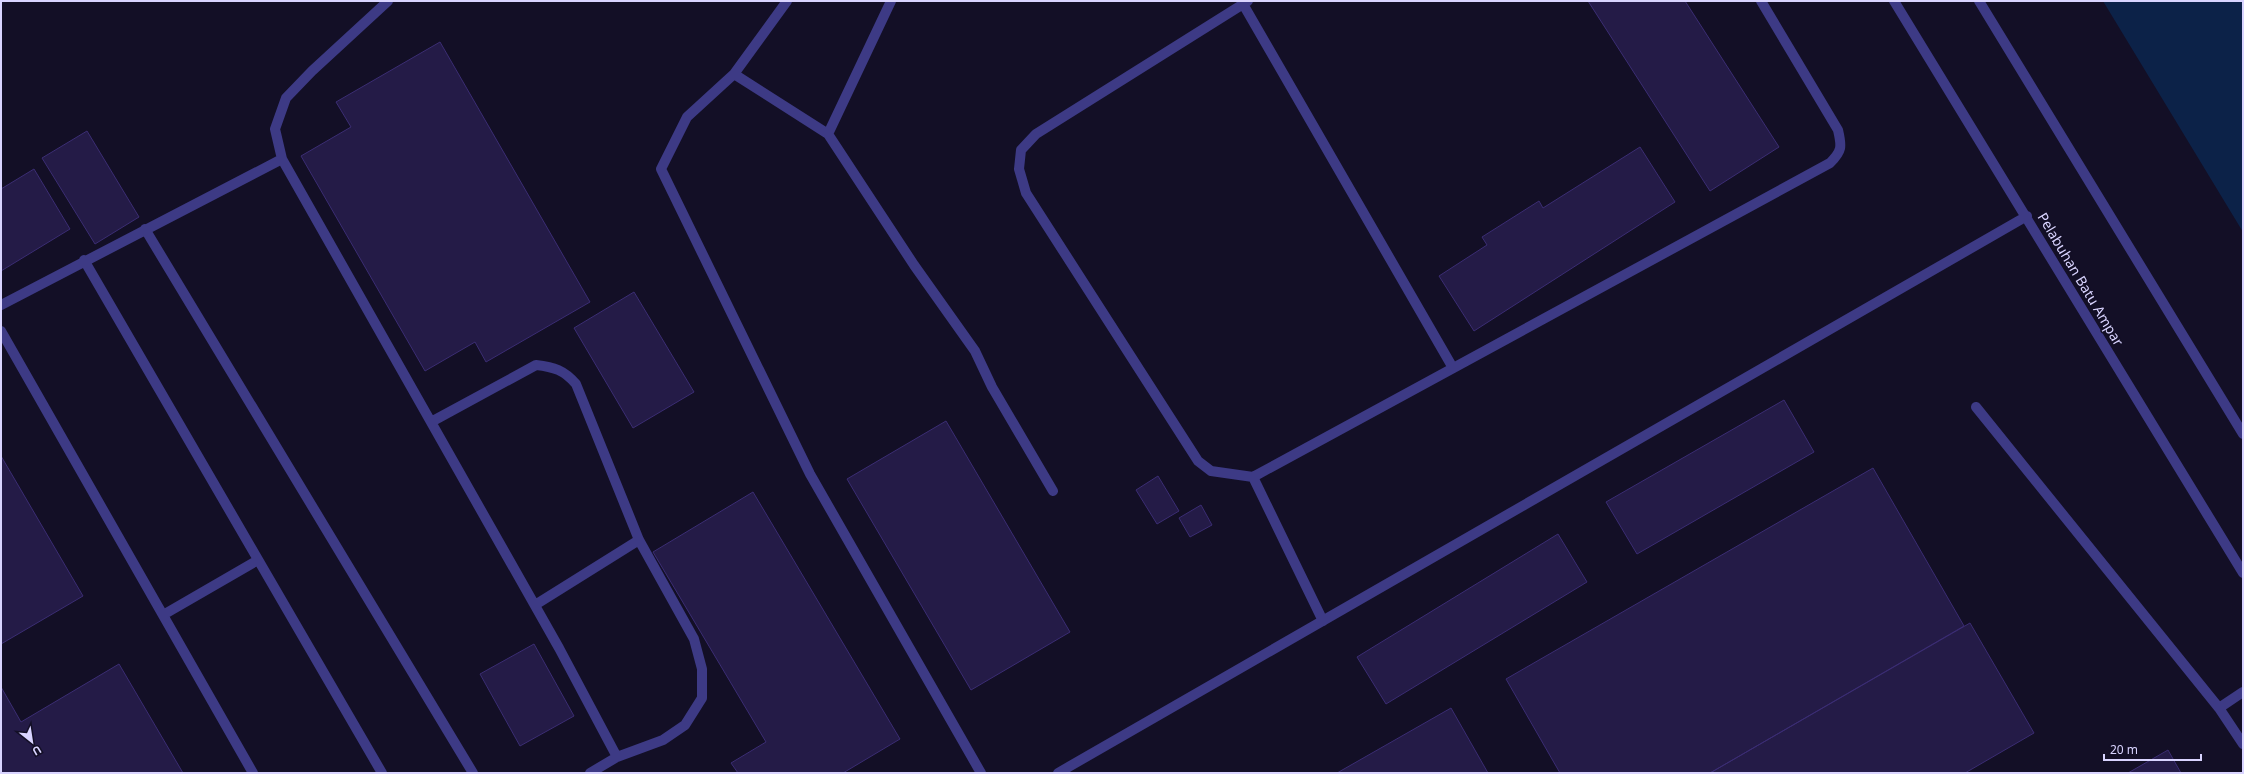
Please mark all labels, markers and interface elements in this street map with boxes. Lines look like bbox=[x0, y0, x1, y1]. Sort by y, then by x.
street label: Pelabuhan Batu Ampar bbox=[2034, 209, 2129, 349]
north arrow bbox=[12, 722, 52, 762]
scale bar bbox=[2104, 736, 2201, 762]
text: 20 m bbox=[2110, 741, 2138, 758]
text: U bbox=[30, 743, 45, 760]

